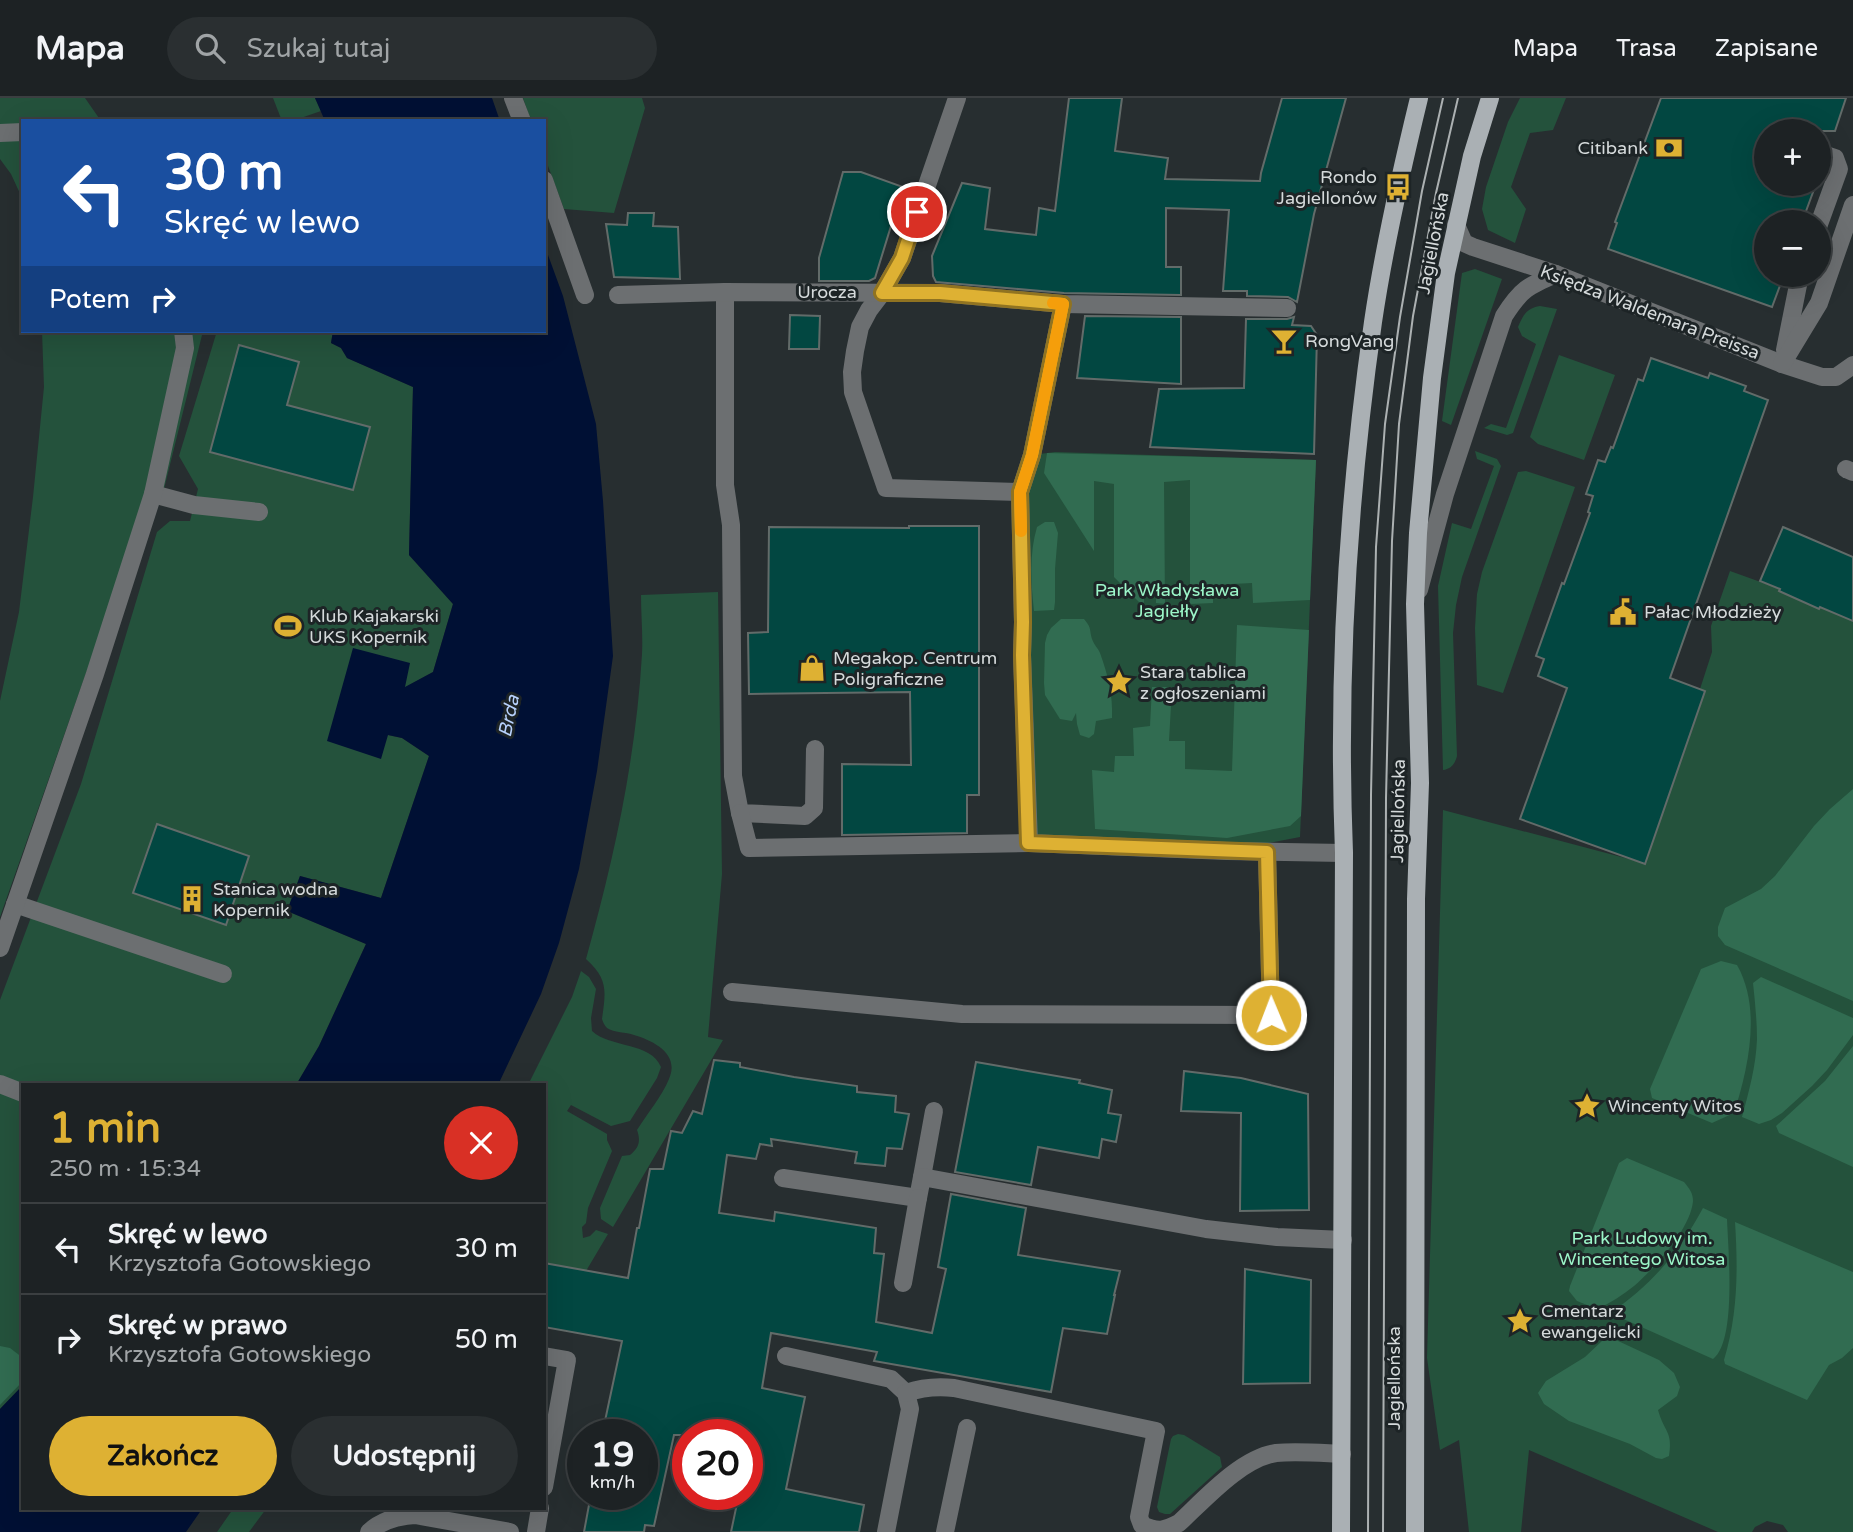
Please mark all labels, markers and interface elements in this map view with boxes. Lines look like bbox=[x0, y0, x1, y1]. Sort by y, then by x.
search box bbox=[167, 17, 657, 80]
text: Mapa bbox=[35, 29, 125, 68]
icon: search bbox=[191, 29, 229, 67]
text: Szukaj tutaj bbox=[247, 33, 390, 64]
text: Mapa bbox=[1513, 34, 1578, 63]
text: Trasa bbox=[1616, 34, 1677, 63]
text: Zapisane bbox=[1715, 34, 1818, 63]
map controls bbox=[1754, 119, 1831, 287]
button: + bbox=[1754, 119, 1831, 196]
bank icon: Citibank bbox=[1654, 133, 1684, 163]
place label: Citibank bbox=[1577, 137, 1648, 159]
text: 30 m bbox=[164, 144, 283, 203]
icon: left bbox=[49, 147, 140, 238]
place label: Rondo Jagiellonów bbox=[1277, 166, 1377, 209]
bus stop icon: Rondo Jagiellonów bbox=[1383, 172, 1413, 202]
pin bbox=[887, 182, 947, 242]
street label: Jagiellońska bbox=[1412, 190, 1454, 296]
icon: arrive bbox=[898, 193, 936, 231]
text: Skręć w lewo bbox=[164, 204, 360, 242]
button: − bbox=[1754, 210, 1831, 287]
street label: Księdza Waldemara Preissa bbox=[1537, 260, 1763, 364]
icon: right bbox=[144, 280, 182, 318]
street label: Urocza bbox=[797, 281, 857, 303]
text: Potem bbox=[49, 284, 130, 315]
bar icon: RongVang bbox=[1269, 326, 1299, 356]
place label: RongVang bbox=[1305, 330, 1394, 352]
park label: Park Władysława Jagiełły bbox=[1095, 579, 1239, 622]
public building icon: Pałac Młodzieży bbox=[1608, 597, 1638, 627]
place label: Pałac Młodzieży bbox=[1644, 601, 1782, 623]
place label: Klub Kajakarski UKS Kopernik bbox=[309, 605, 439, 648]
sports icon: Klub Kajakarski UKS Kopernik bbox=[273, 611, 303, 641]
place label: Megakop. Centrum Poligraficzne bbox=[833, 647, 997, 690]
shop icon: Megakop. Centrum Poligraficzne bbox=[797, 653, 827, 683]
place label: Stara tablica z ogłoszeniami bbox=[1140, 661, 1266, 704]
place icon: Stara tablica z ogłoszeniami bbox=[1104, 667, 1134, 697]
water label: Brda bbox=[494, 692, 524, 739]
street label: Jagiellońska bbox=[1386, 759, 1410, 863]
place label: Stanica wodna Kopernik bbox=[213, 878, 338, 921]
building icon: Stanica wodna Kopernik bbox=[177, 884, 207, 914]
position arrow bbox=[1234, 978, 1308, 1052]
place icon: Wincenty Witos bbox=[1572, 1091, 1602, 1121]
place label: Wincenty Witos bbox=[1608, 1095, 1742, 1117]
text: 1 min bbox=[49, 1103, 161, 1154]
button: close bbox=[444, 1106, 518, 1180]
text: 250 m · 15:34 bbox=[49, 1155, 201, 1183]
text: Skręć w lewo bbox=[108, 1219, 268, 1250]
park label: Park Ludowy im. Wincentego Witosa bbox=[1559, 1227, 1725, 1270]
icon: left bbox=[49, 1230, 87, 1268]
text: 30 m bbox=[455, 1233, 518, 1264]
text: Krzysztofa Gotowskiego bbox=[108, 1250, 371, 1278]
place label: Cmentarz ewangelicki bbox=[1541, 1300, 1641, 1343]
place icon: Cmentarz ewangelicki bbox=[1505, 1306, 1535, 1336]
text: Skręć w prawo bbox=[108, 1310, 287, 1341]
icon: right bbox=[49, 1321, 87, 1359]
text: 50 m bbox=[455, 1324, 518, 1355]
street label: Jagiellońska bbox=[1383, 1326, 1405, 1430]
text: Krzysztofa Gotowskiego bbox=[108, 1341, 371, 1369]
button: Zakończ bbox=[49, 1416, 277, 1496]
button: Udostępnij bbox=[291, 1416, 518, 1496]
speed limit sign: 20 bbox=[672, 1419, 763, 1510]
text: 19 bbox=[591, 1434, 634, 1476]
text: km/h bbox=[590, 1471, 635, 1493]

